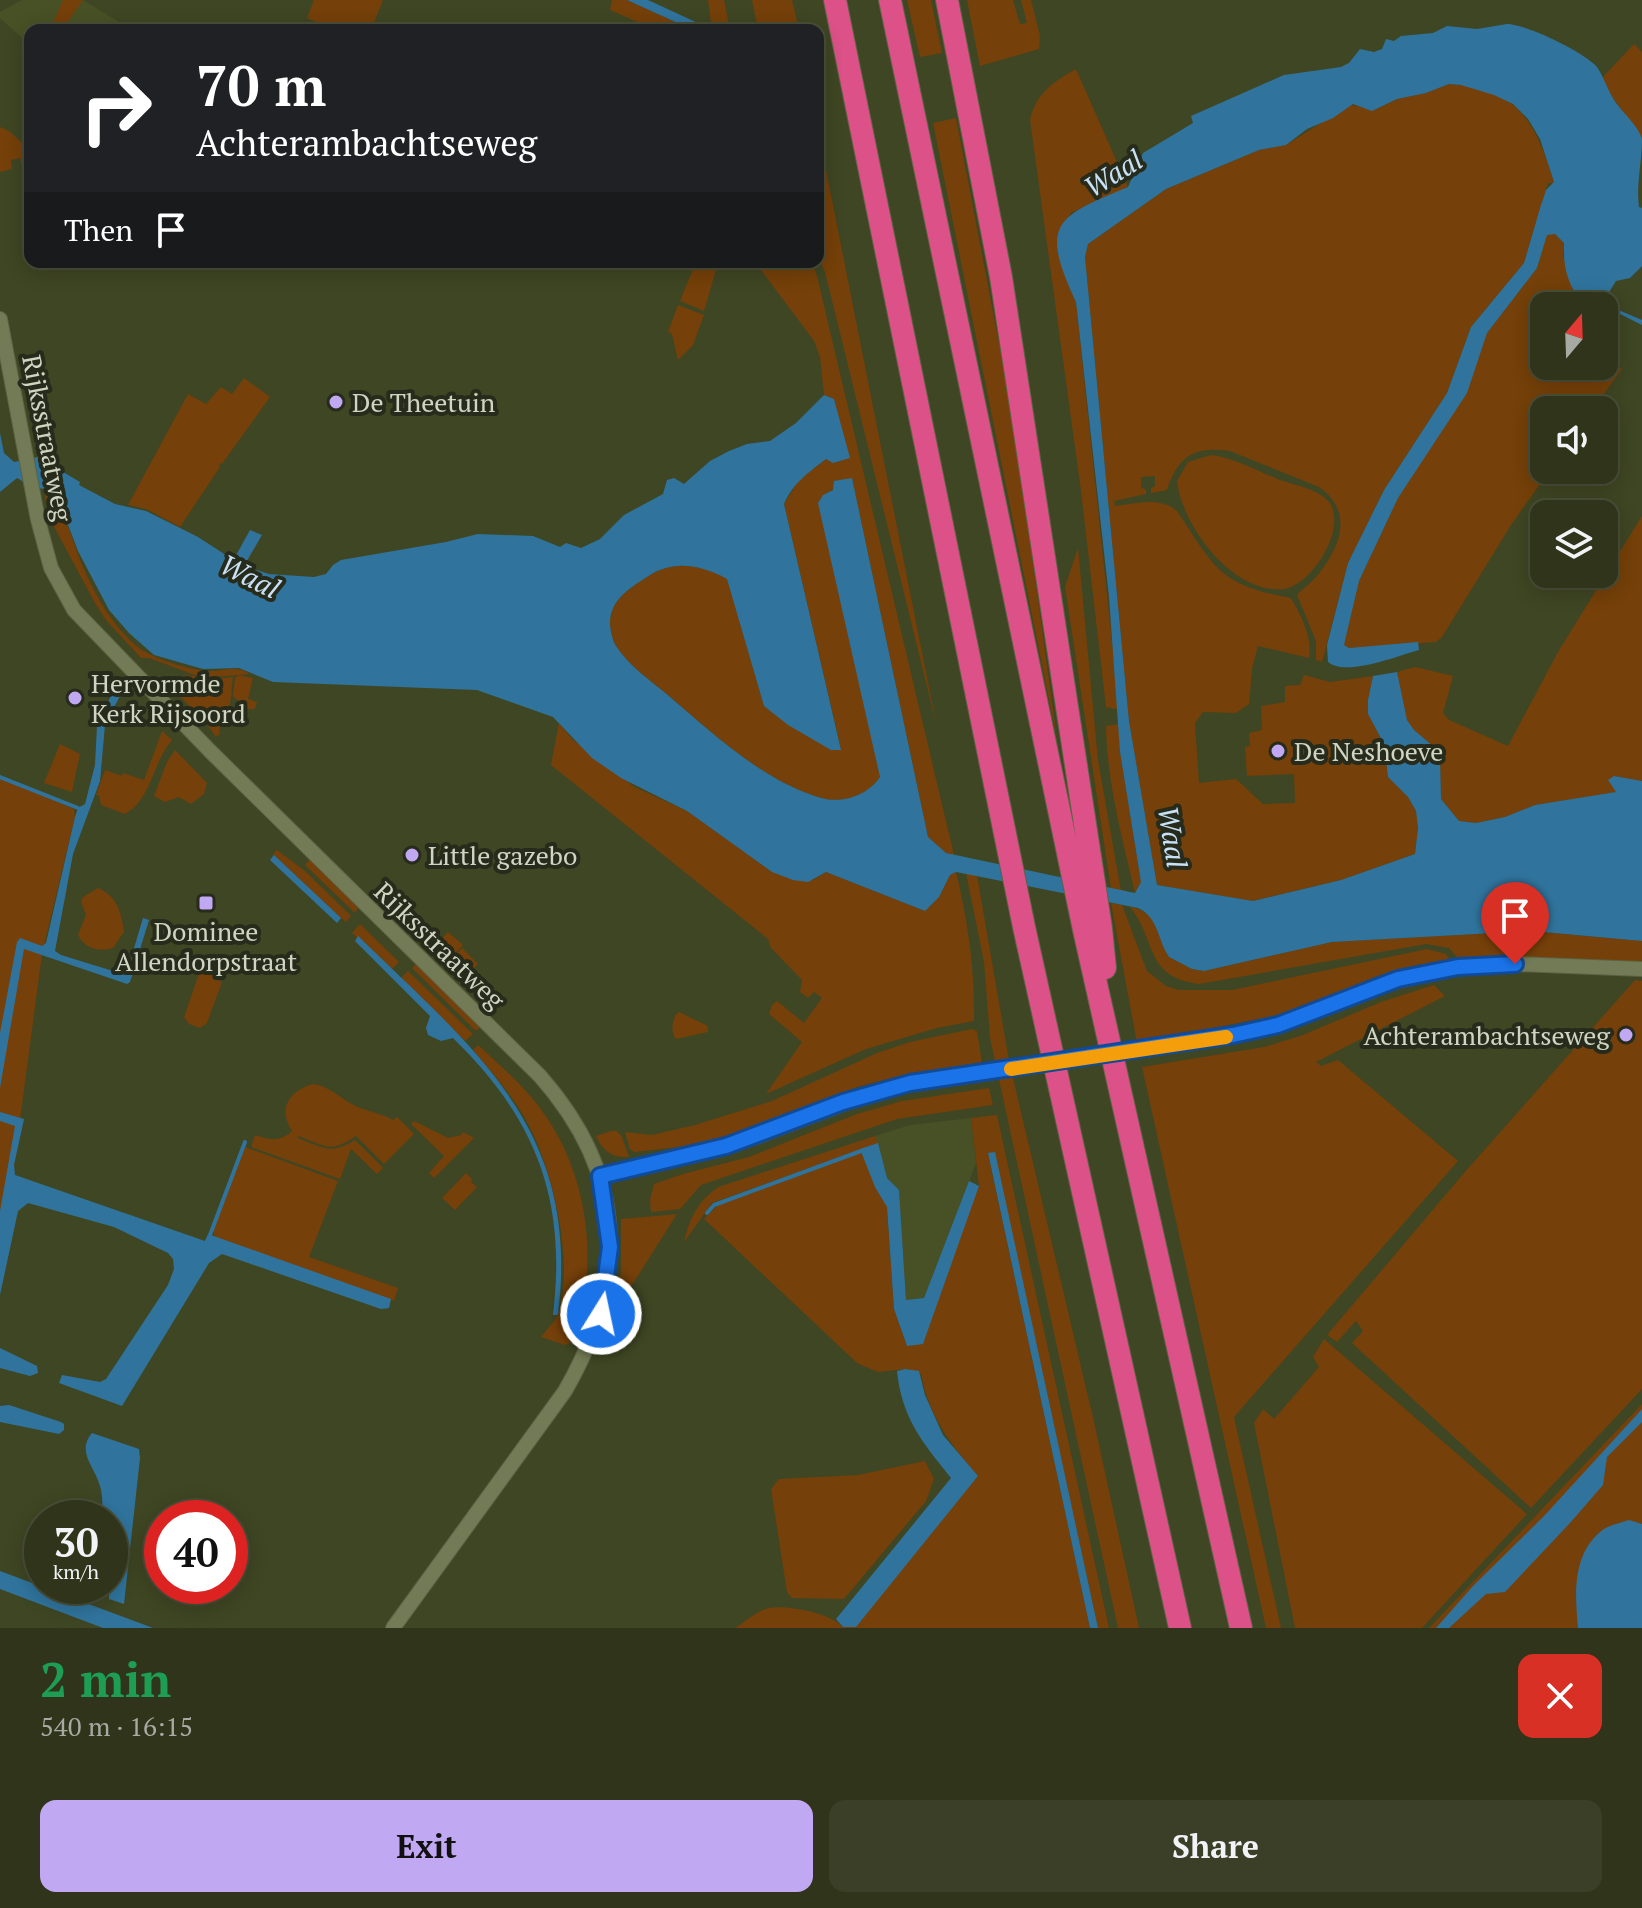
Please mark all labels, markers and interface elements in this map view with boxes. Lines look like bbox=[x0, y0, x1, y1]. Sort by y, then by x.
text: 70 m bbox=[196, 48, 326, 122]
icon: right bbox=[64, 56, 168, 160]
text: Achterambachtseweg bbox=[196, 119, 537, 166]
water label: Waal bbox=[1077, 141, 1150, 205]
icon: arrive bbox=[149, 208, 193, 252]
text: Then bbox=[64, 210, 133, 250]
north arrow bbox=[1530, 292, 1618, 380]
map controls bbox=[1530, 292, 1618, 588]
street label: Rijksstraatweg bbox=[15, 352, 81, 524]
place label: De Theetuin bbox=[352, 385, 495, 419]
marker: De Theetuin bbox=[327, 393, 345, 411]
button: sound bbox=[1530, 396, 1618, 484]
button: layers bbox=[1530, 500, 1618, 588]
water label: Waal bbox=[214, 545, 286, 607]
place label: Hervormde Kerk Rijsoord bbox=[91, 666, 246, 730]
marker: Hervormde Kerk Rijsoord bbox=[66, 689, 84, 707]
place label: De Neshoeve bbox=[1294, 734, 1443, 768]
marker: De Neshoeve bbox=[1269, 742, 1287, 760]
water label: Waal bbox=[1150, 803, 1196, 871]
place label: Little gazebo bbox=[428, 838, 577, 872]
marker: Little gazebo bbox=[403, 846, 421, 864]
street label: Rijksstraatweg bbox=[368, 874, 513, 1016]
pin bbox=[1481, 882, 1549, 964]
marker: Dominee Allendorpstraat bbox=[197, 894, 215, 912]
icon: arrive bbox=[1493, 894, 1537, 938]
place label: Dominee Allendorpstraat bbox=[115, 914, 297, 978]
place label: Achterambachtseweg bbox=[1364, 1018, 1610, 1052]
marker: Achterambachtseweg bbox=[1617, 1026, 1635, 1044]
position arrow bbox=[559, 1272, 643, 1356]
speed limit sign: 40 bbox=[144, 1500, 248, 1604]
text: 30 bbox=[53, 1515, 99, 1568]
text: km/h bbox=[53, 1558, 99, 1585]
text: 2 min bbox=[40, 1647, 171, 1711]
button: close bbox=[1518, 1654, 1602, 1738]
text: 540 m · 16:15 bbox=[40, 1709, 193, 1743]
button: Exit bbox=[40, 1800, 813, 1892]
button: Share bbox=[829, 1800, 1602, 1892]

